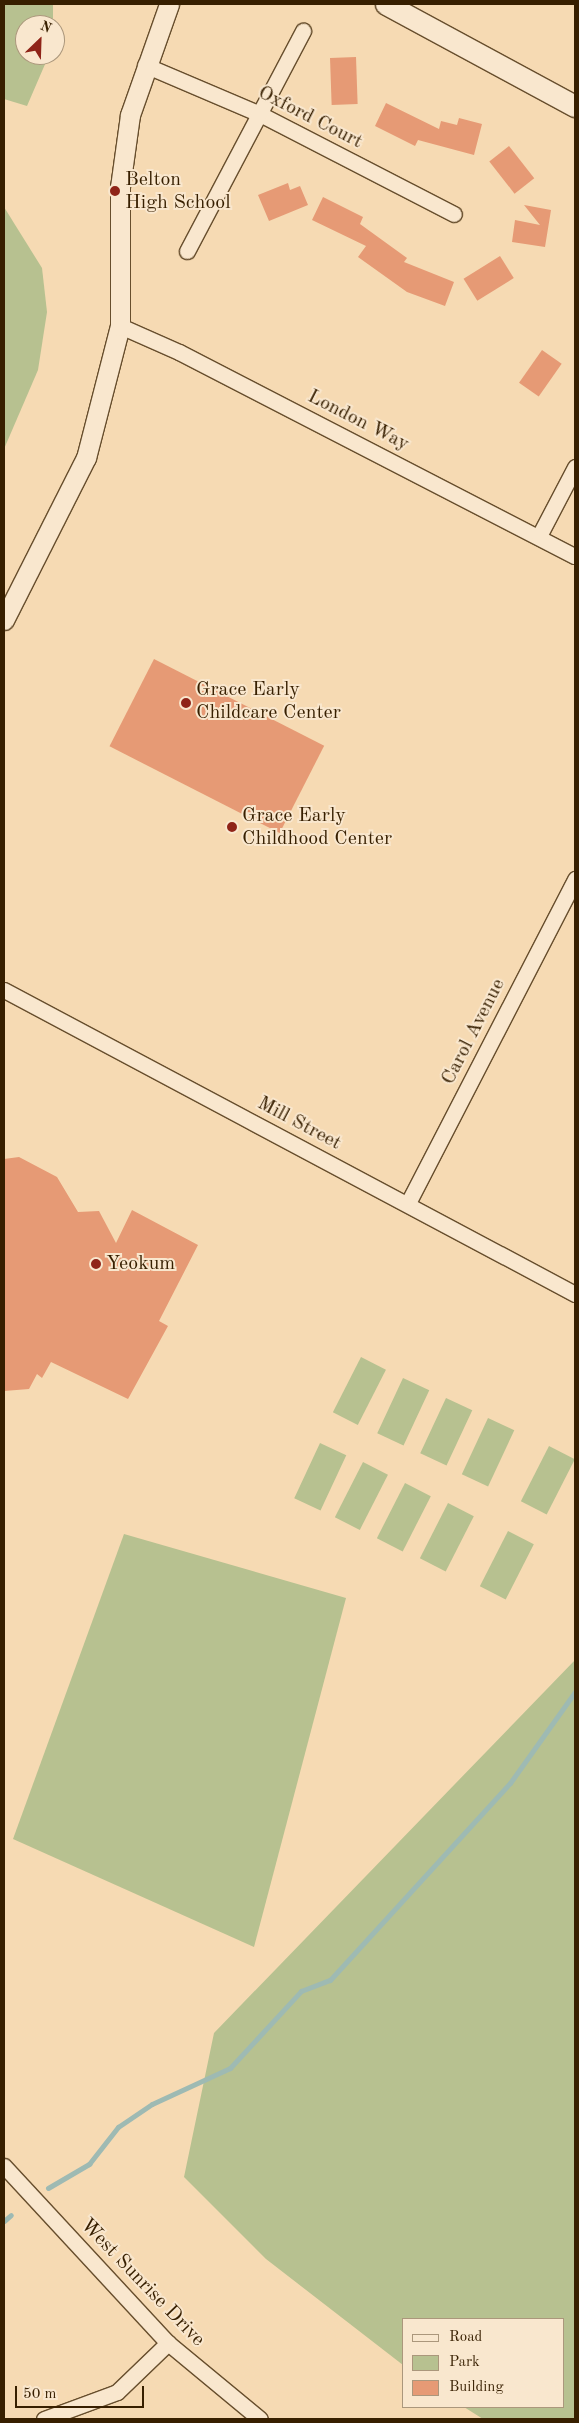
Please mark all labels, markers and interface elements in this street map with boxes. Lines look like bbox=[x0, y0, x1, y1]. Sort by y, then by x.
north arrow bbox=[15, 15, 65, 65]
text: N bbox=[38, 19, 53, 36]
street label: Oxford Court bbox=[254, 81, 366, 155]
place label: Belton High School bbox=[125, 168, 231, 215]
marker: Belton High School bbox=[109, 185, 121, 197]
street label: London Way bbox=[303, 385, 413, 457]
place label: Grace Early Childcare Center bbox=[196, 679, 341, 726]
marker: Grace Early Childcare Center bbox=[180, 697, 192, 709]
place label: Grace Early Childhood Center bbox=[242, 804, 392, 851]
marker: Grace Early Childhood Center bbox=[226, 821, 238, 833]
street label: Carol Avenue bbox=[437, 975, 511, 1089]
street label: Mill Street bbox=[253, 1092, 345, 1156]
place label: Yeokum bbox=[106, 1252, 175, 1276]
marker: Yeokum bbox=[90, 1258, 102, 1270]
street label: West Sunrise Drive bbox=[75, 2214, 209, 2352]
legend bbox=[402, 2318, 564, 2408]
text: Road bbox=[449, 2330, 482, 2345]
text: Park bbox=[449, 2355, 480, 2370]
scale bar bbox=[18, 2376, 146, 2408]
text: Building bbox=[449, 2380, 504, 2395]
text: 50 m bbox=[23, 2387, 57, 2402]

